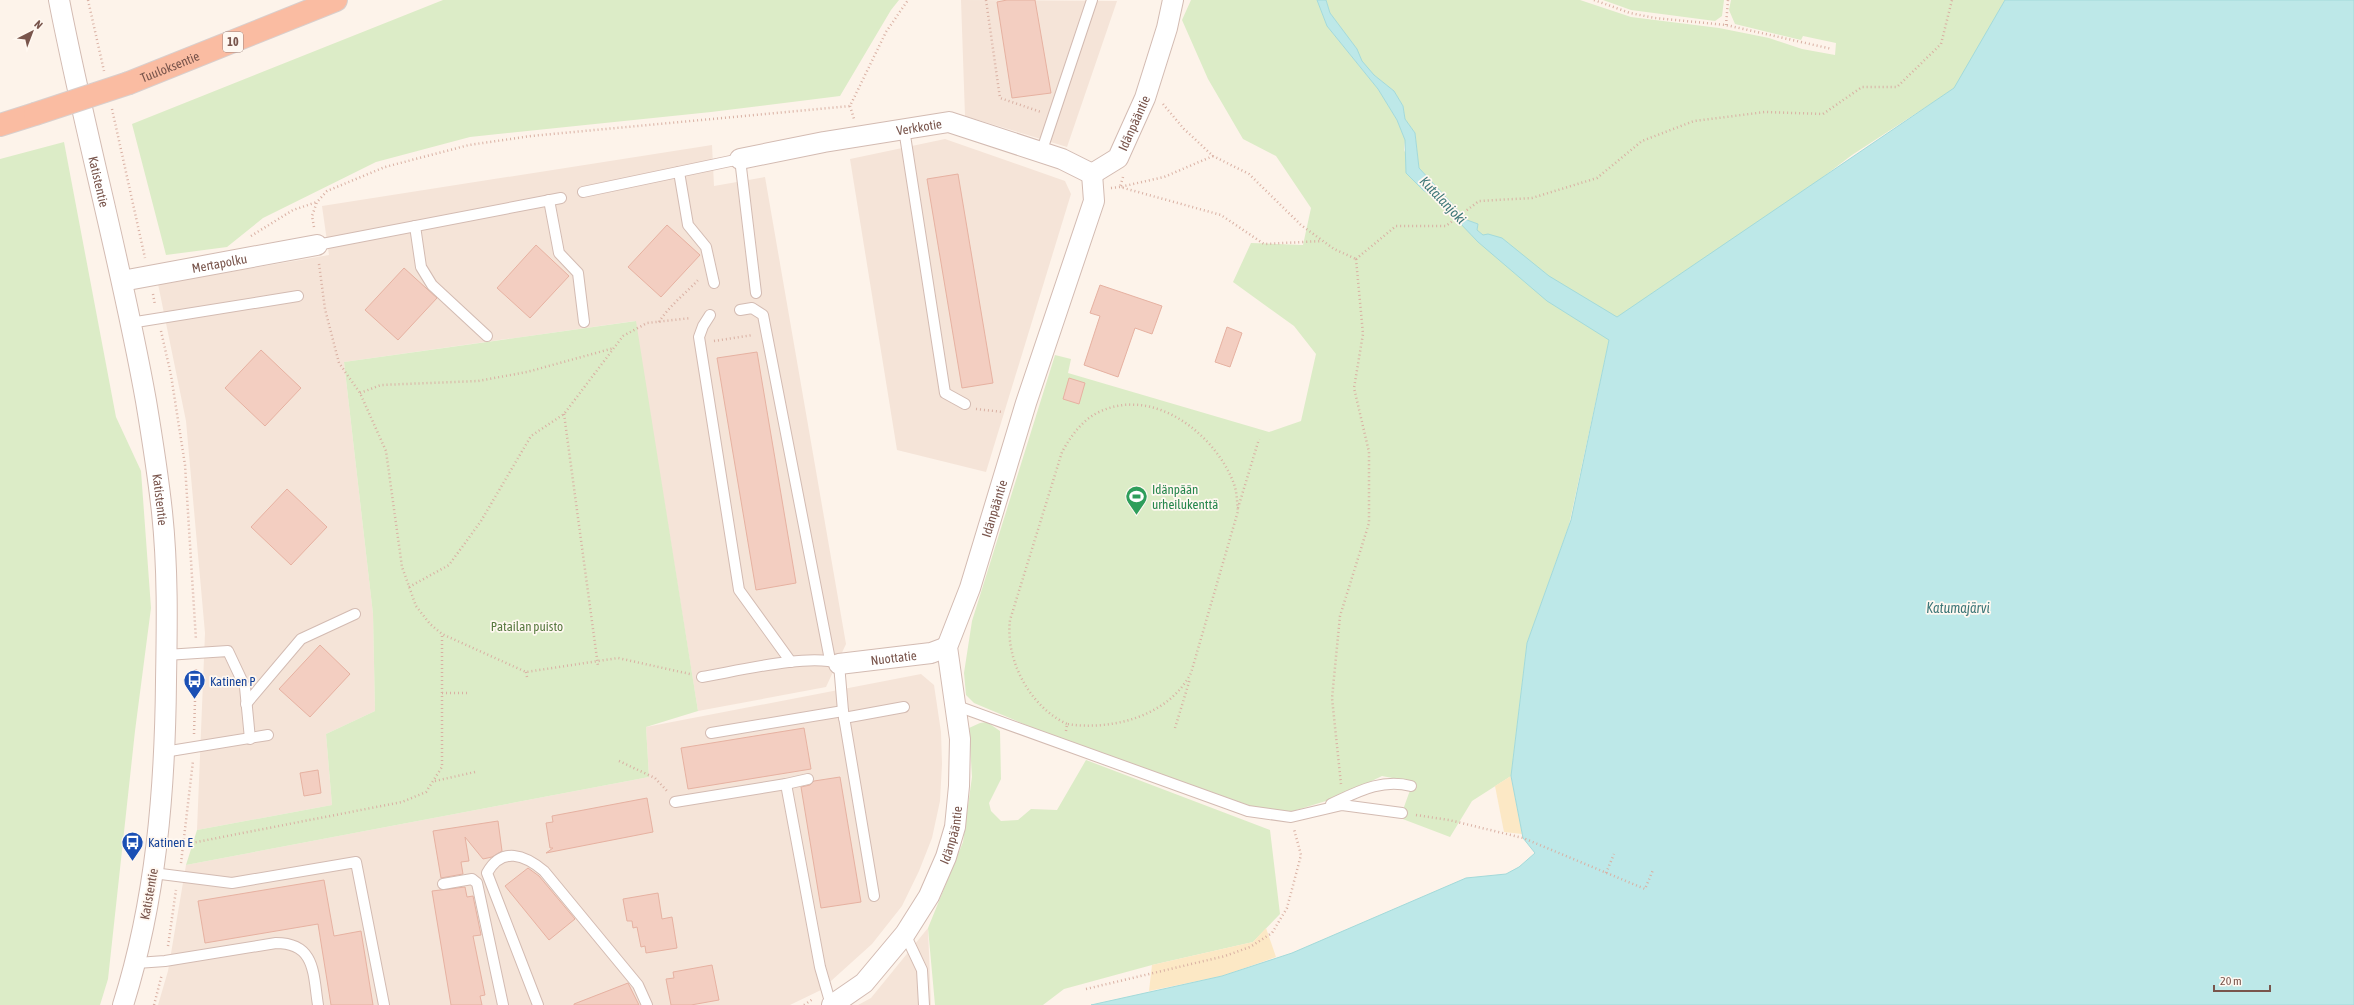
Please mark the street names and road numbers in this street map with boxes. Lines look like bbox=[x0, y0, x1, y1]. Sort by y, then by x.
road number: 10 bbox=[223, 32, 243, 52]
street label: Tuuloksentie bbox=[138, 48, 202, 85]
street label: Idänpääntie bbox=[1115, 93, 1153, 153]
street label: Verkkotie bbox=[895, 116, 943, 138]
street label: Katistentie bbox=[86, 155, 112, 209]
street label: Mertapolku bbox=[191, 251, 248, 275]
street label: Katistentie bbox=[150, 473, 171, 526]
street label: Idänpääntie bbox=[978, 478, 1010, 539]
street label: Nuottatie bbox=[870, 647, 918, 668]
street label: Idänpääntie bbox=[936, 805, 965, 866]
street label: Katistentie bbox=[137, 867, 161, 921]

